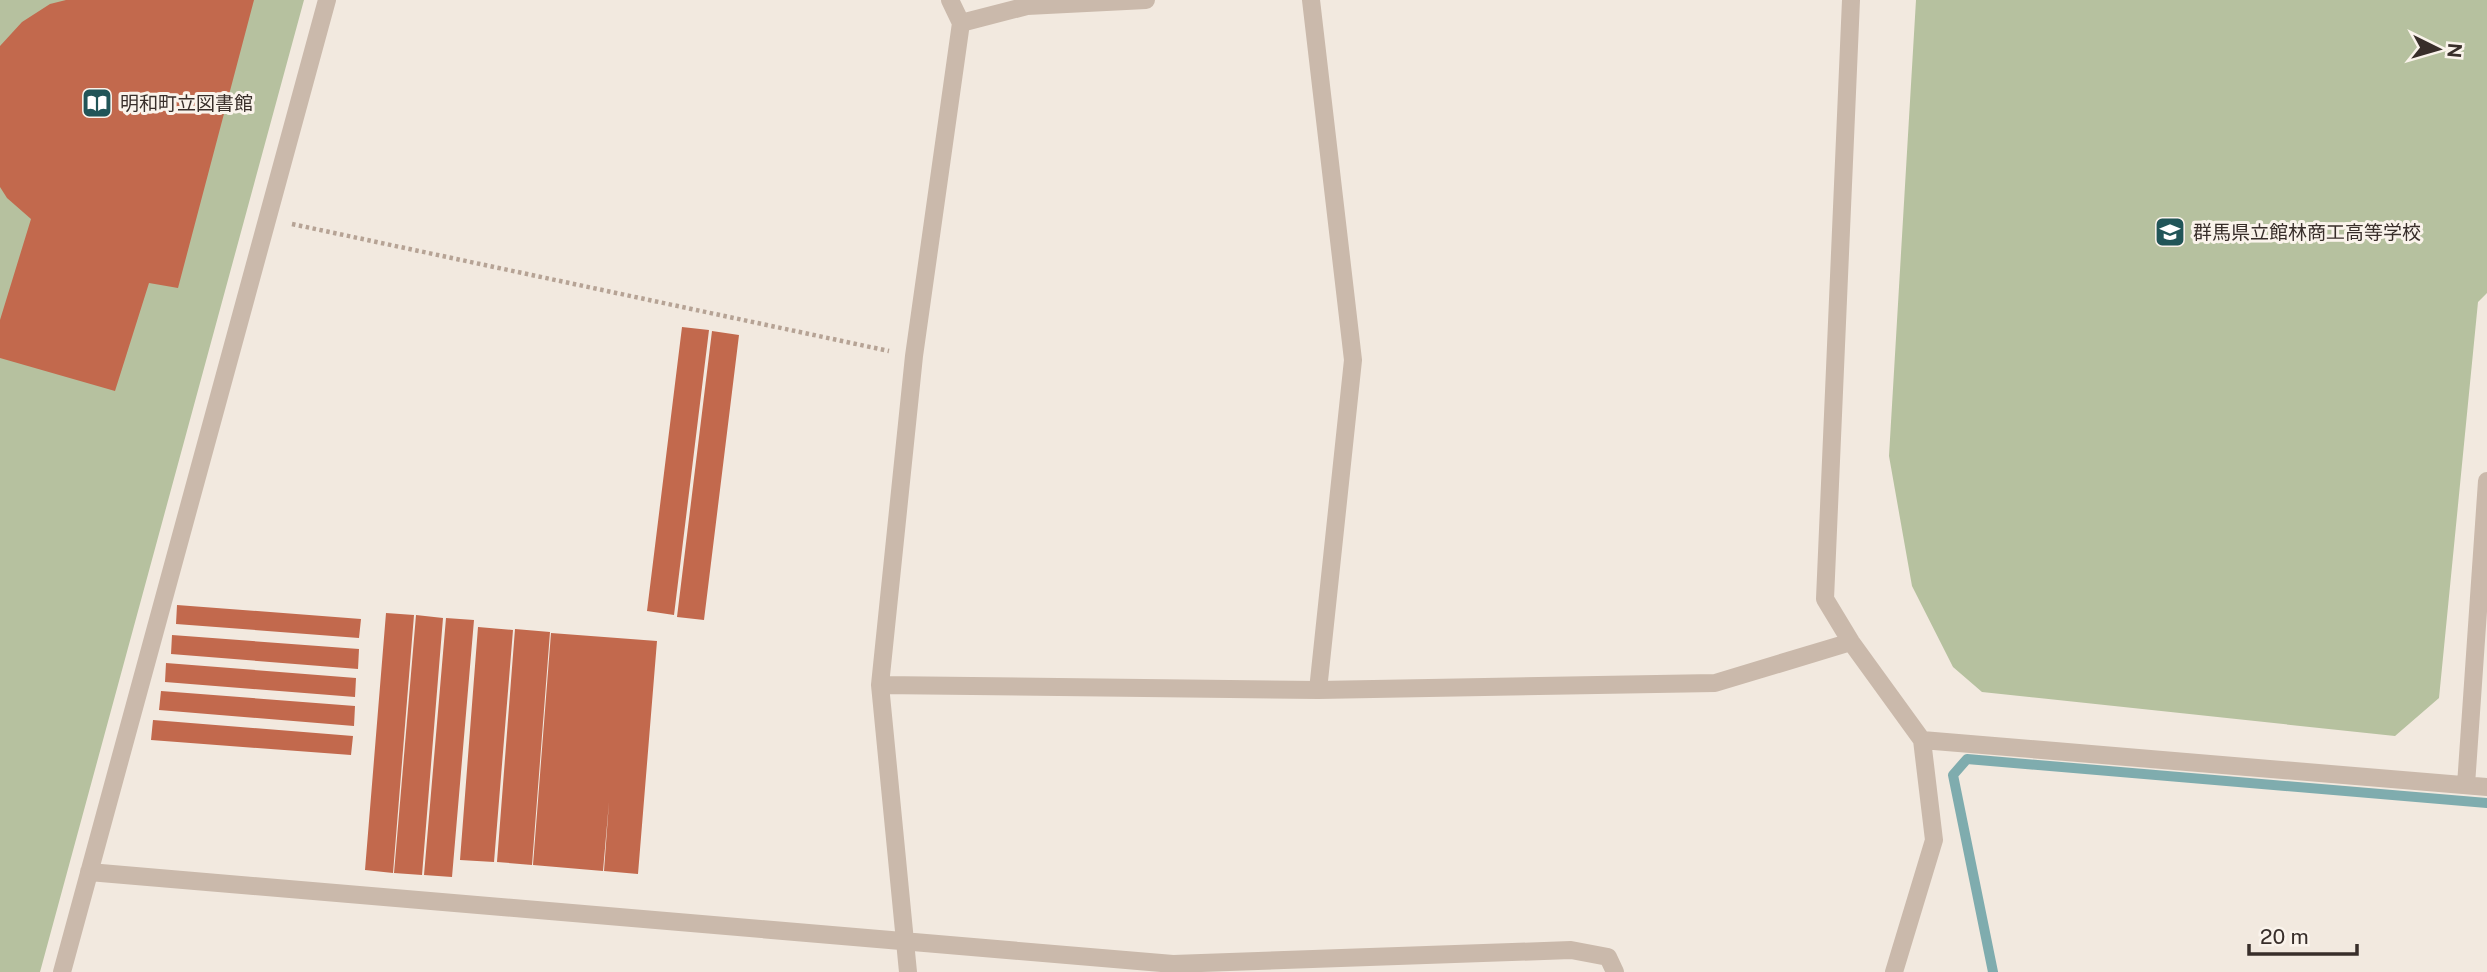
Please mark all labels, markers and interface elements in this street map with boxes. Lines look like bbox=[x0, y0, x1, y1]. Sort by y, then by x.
north arrow bbox=[2403, 14, 2473, 84]
text: N bbox=[2443, 42, 2467, 59]
library icon: 明和町立図書館 bbox=[80, 86, 114, 120]
place label: 明和町立図書館 bbox=[120, 92, 253, 114]
school or university icon: 群馬県立館林商工高等学校 bbox=[2153, 215, 2187, 249]
place label: 群馬県立館林商工高等学校 bbox=[2193, 221, 2421, 243]
scale bar bbox=[2249, 912, 2358, 956]
text: 20 m bbox=[2260, 924, 2309, 949]

